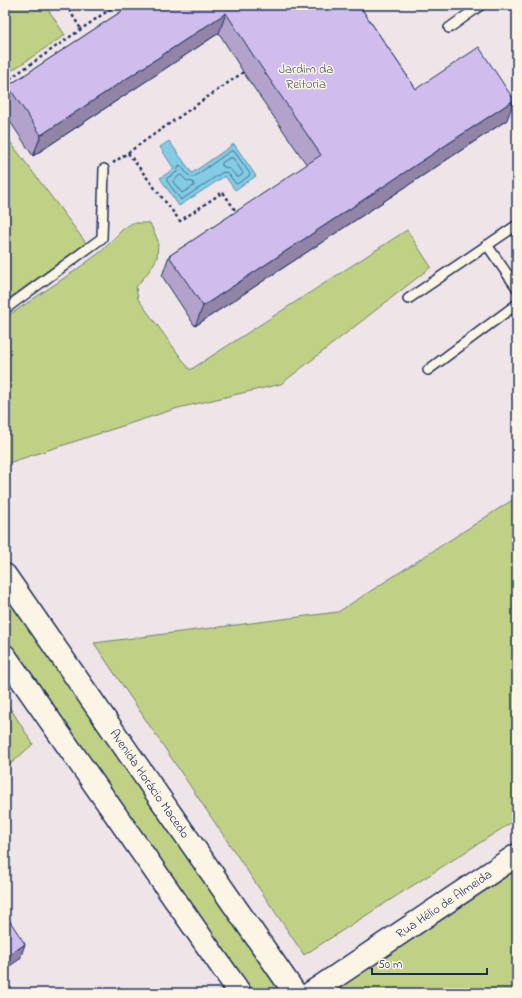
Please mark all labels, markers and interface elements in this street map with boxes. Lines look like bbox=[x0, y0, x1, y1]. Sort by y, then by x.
park label: Jardim da Reitoria bbox=[279, 60, 333, 94]
street label: Avenida Horácio Macedo bbox=[105, 725, 195, 842]
street label: Rua Hélio de Almeida bbox=[392, 865, 496, 943]
scale bar bbox=[372, 950, 487, 976]
text: 50 m bbox=[378, 956, 402, 974]

